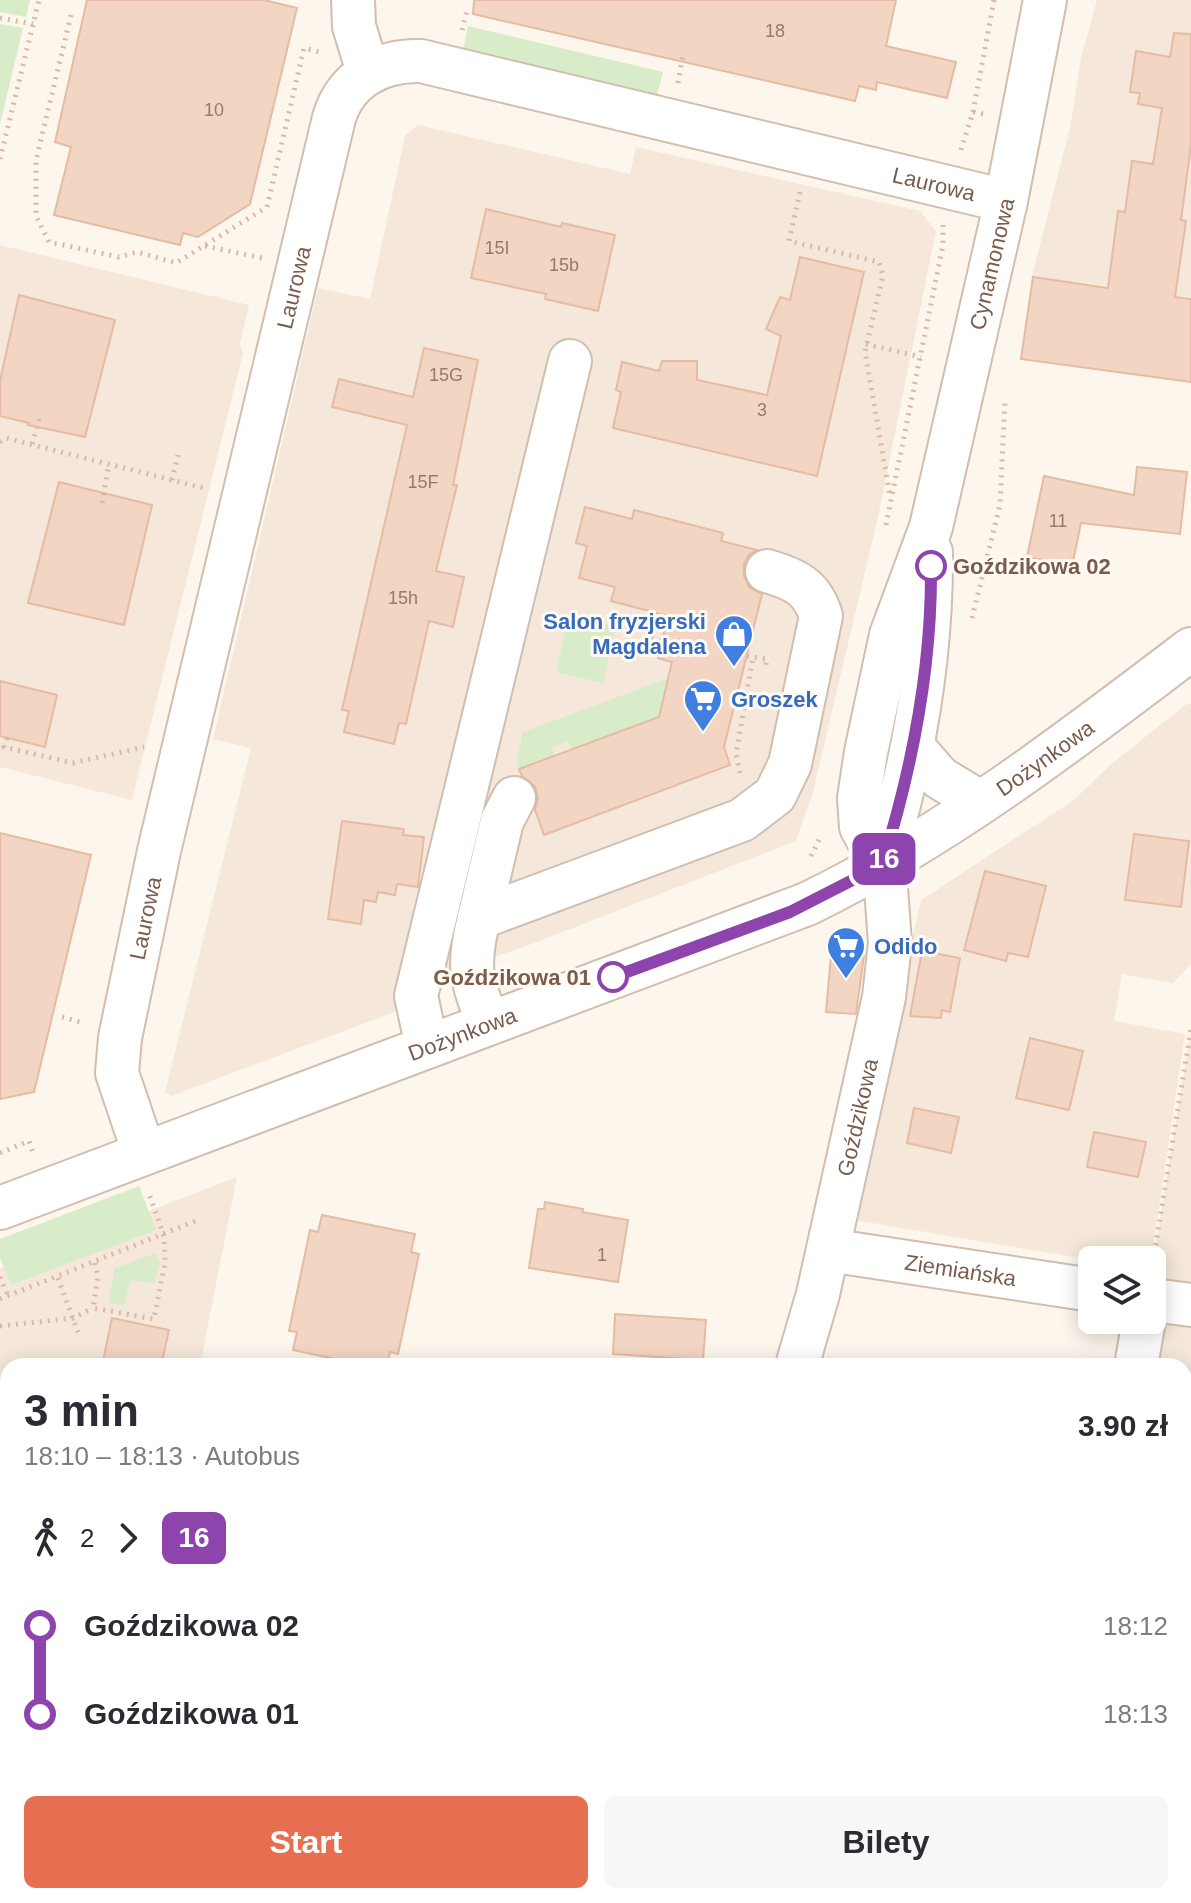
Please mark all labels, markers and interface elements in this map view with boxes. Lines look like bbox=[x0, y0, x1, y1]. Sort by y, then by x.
house number: 18 bbox=[765, 21, 785, 41]
house number: 10 bbox=[204, 100, 224, 120]
street label: Laurowa bbox=[890, 162, 979, 206]
street label: Cynamonowa bbox=[965, 195, 1019, 332]
house number: 15I bbox=[484, 238, 510, 258]
street label: Laurowa bbox=[272, 243, 316, 332]
house number: 15b bbox=[549, 255, 579, 275]
house number: 15G bbox=[429, 365, 463, 385]
house number: 3 bbox=[757, 400, 767, 420]
house number: 15F bbox=[407, 472, 439, 492]
house number: 11 bbox=[1049, 511, 1067, 531]
marker: Goździkowa 02 bbox=[916, 551, 946, 581]
place label: Goździkowa 02 bbox=[953, 554, 1111, 579]
house number: 15h bbox=[388, 588, 418, 608]
place label: Salon fryzjerski Magdalena bbox=[543, 609, 707, 659]
shop icon: Salon fryzjerski Magdalena bbox=[713, 613, 755, 668]
supermarket icon: Groszek bbox=[682, 678, 724, 733]
place label: Groszek bbox=[731, 687, 819, 712]
street label: Dożynkowa bbox=[992, 714, 1099, 801]
line badge: 16 bbox=[848, 833, 920, 885]
text: 16 bbox=[868, 843, 900, 874]
street label: Laurowa bbox=[125, 874, 166, 962]
supermarket icon: Odido bbox=[825, 925, 867, 980]
place label: Odido bbox=[874, 934, 938, 959]
marker: Goździkowa 01 bbox=[598, 962, 628, 992]
place label: Goździkowa 01 bbox=[433, 965, 591, 990]
street label: Dożynkowa bbox=[405, 1002, 521, 1066]
street label: Goździkowa bbox=[833, 1055, 883, 1179]
house number: 1 bbox=[597, 1245, 607, 1265]
map controls bbox=[1078, 1246, 1166, 1334]
button: layers bbox=[1078, 1246, 1166, 1334]
street label: Ziemiańska bbox=[903, 1250, 1019, 1291]
text: 3 min bbox=[24, 1386, 139, 1435]
text: 3.90 zł bbox=[1078, 1409, 1168, 1442]
text: 18:10 – 18:13 · Autobus bbox=[24, 1441, 300, 1471]
icon: walk bbox=[24, 1516, 68, 1560]
icon: forward bbox=[106, 1516, 150, 1560]
text: 16 bbox=[178, 1522, 210, 1553]
text: 2 bbox=[80, 1523, 94, 1553]
text: Goździkowa 02 bbox=[84, 1609, 299, 1642]
text: 18:12 bbox=[1103, 1611, 1168, 1641]
text: Goździkowa 01 bbox=[84, 1697, 299, 1730]
text: 18:13 bbox=[1103, 1699, 1168, 1729]
button: Start bbox=[24, 1796, 588, 1888]
button: Bilety bbox=[604, 1796, 1168, 1888]

